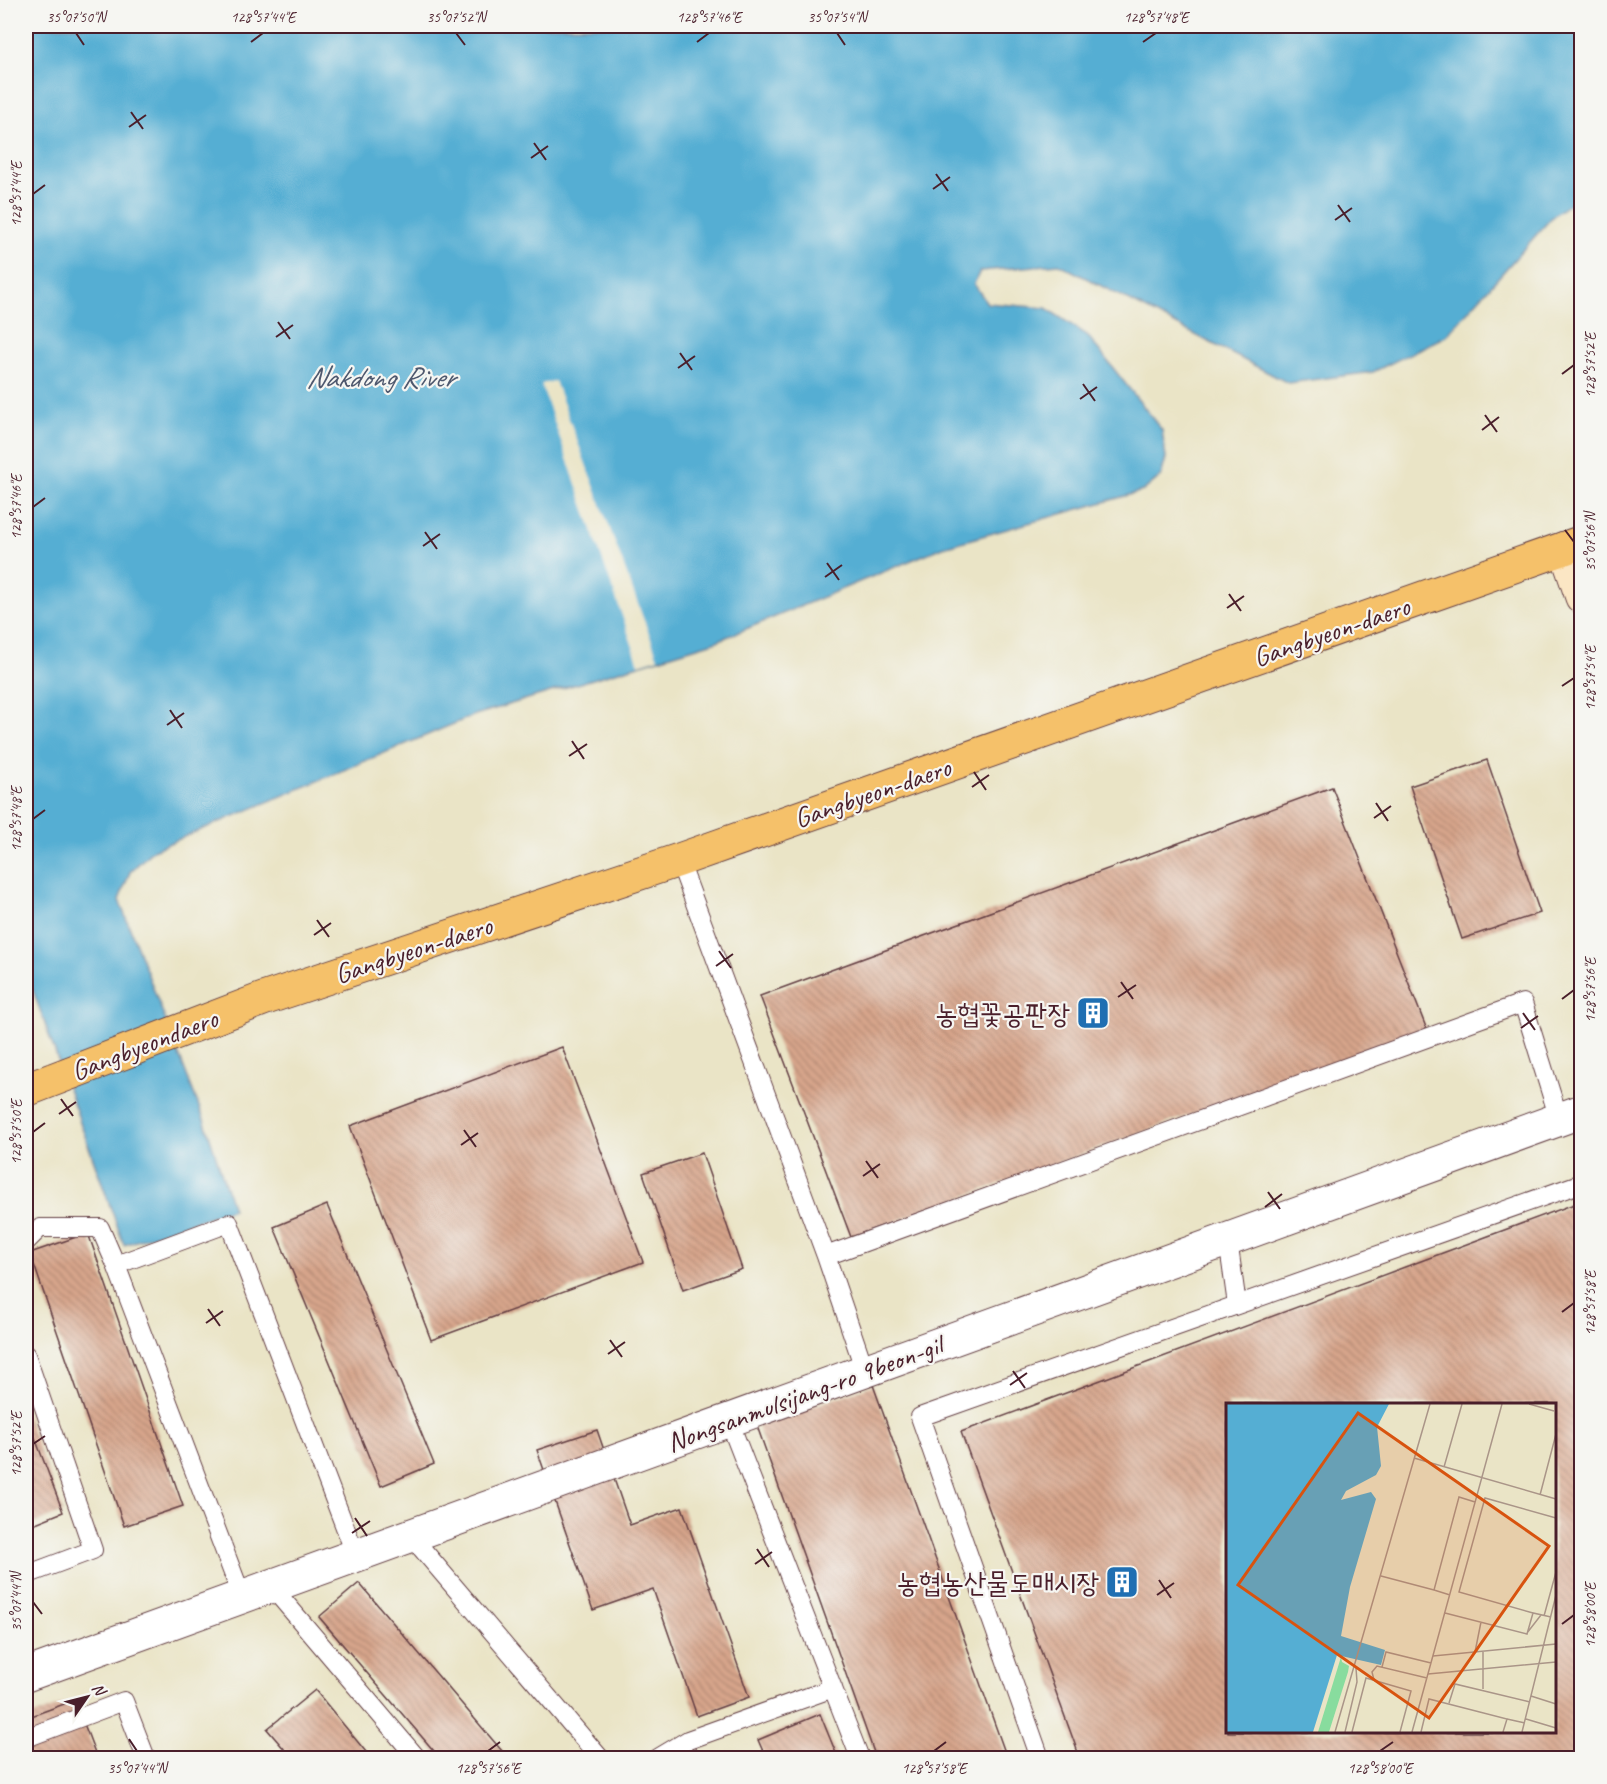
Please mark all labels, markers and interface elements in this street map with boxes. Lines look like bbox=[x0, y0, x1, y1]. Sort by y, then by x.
text: 35°07'50"N bbox=[46, 8, 109, 27]
text: 128°57'44"E bbox=[231, 8, 297, 27]
text: 35°07'52"N bbox=[426, 8, 489, 27]
text: 128°57'46"E bbox=[677, 8, 743, 27]
text: 35°07'54"N bbox=[807, 8, 870, 27]
text: 128°57'48"E bbox=[1124, 8, 1190, 27]
text: 128°57'44"E bbox=[7, 160, 26, 226]
text: 128°57'52"E bbox=[1581, 331, 1600, 397]
water label: Nakdong River bbox=[306, 358, 459, 396]
text: 128°57'46"E bbox=[7, 473, 26, 539]
text: 35°07'56"N bbox=[1581, 509, 1600, 572]
street label: Gangbyeon-daero bbox=[1248, 588, 1416, 675]
text: 128°57'54"E bbox=[1581, 644, 1600, 710]
street label: Gangbyeon-daero bbox=[789, 749, 957, 836]
text: 128°57'48"E bbox=[7, 785, 26, 851]
street label: Gangbyeon-daero bbox=[330, 907, 498, 991]
text: 128°57'56"E bbox=[1581, 956, 1600, 1022]
building icon: 농협꽃공판장 bbox=[1075, 995, 1111, 1031]
place label: 농협꽃공판장 bbox=[935, 996, 1070, 1031]
street label: Gangbyeondaero bbox=[66, 1000, 224, 1088]
text: 128°57'50"E bbox=[7, 1098, 26, 1164]
text: 128°57'58"E bbox=[1581, 1269, 1600, 1335]
street label: Nongsanmulsijang-ro 9beon-gil bbox=[662, 1326, 952, 1460]
inset map bbox=[1226, 1403, 1556, 1733]
text: 128°57'52"E bbox=[7, 1410, 26, 1476]
building icon: 농협농산물도매시장 bbox=[1104, 1564, 1140, 1600]
place label: 농협농산물도매시장 bbox=[896, 1565, 1099, 1600]
text: 35°07'44"N bbox=[7, 1569, 26, 1632]
text: 128°58'00"E bbox=[1581, 1581, 1600, 1647]
north arrow bbox=[57, 1667, 117, 1727]
text: N bbox=[87, 1679, 111, 1701]
text: 35°07'44"N bbox=[107, 1759, 170, 1778]
text: 128°57'56"E bbox=[456, 1759, 522, 1778]
text: 128°57'58"E bbox=[902, 1759, 968, 1778]
text: 128°58'00"E bbox=[1348, 1759, 1414, 1778]

